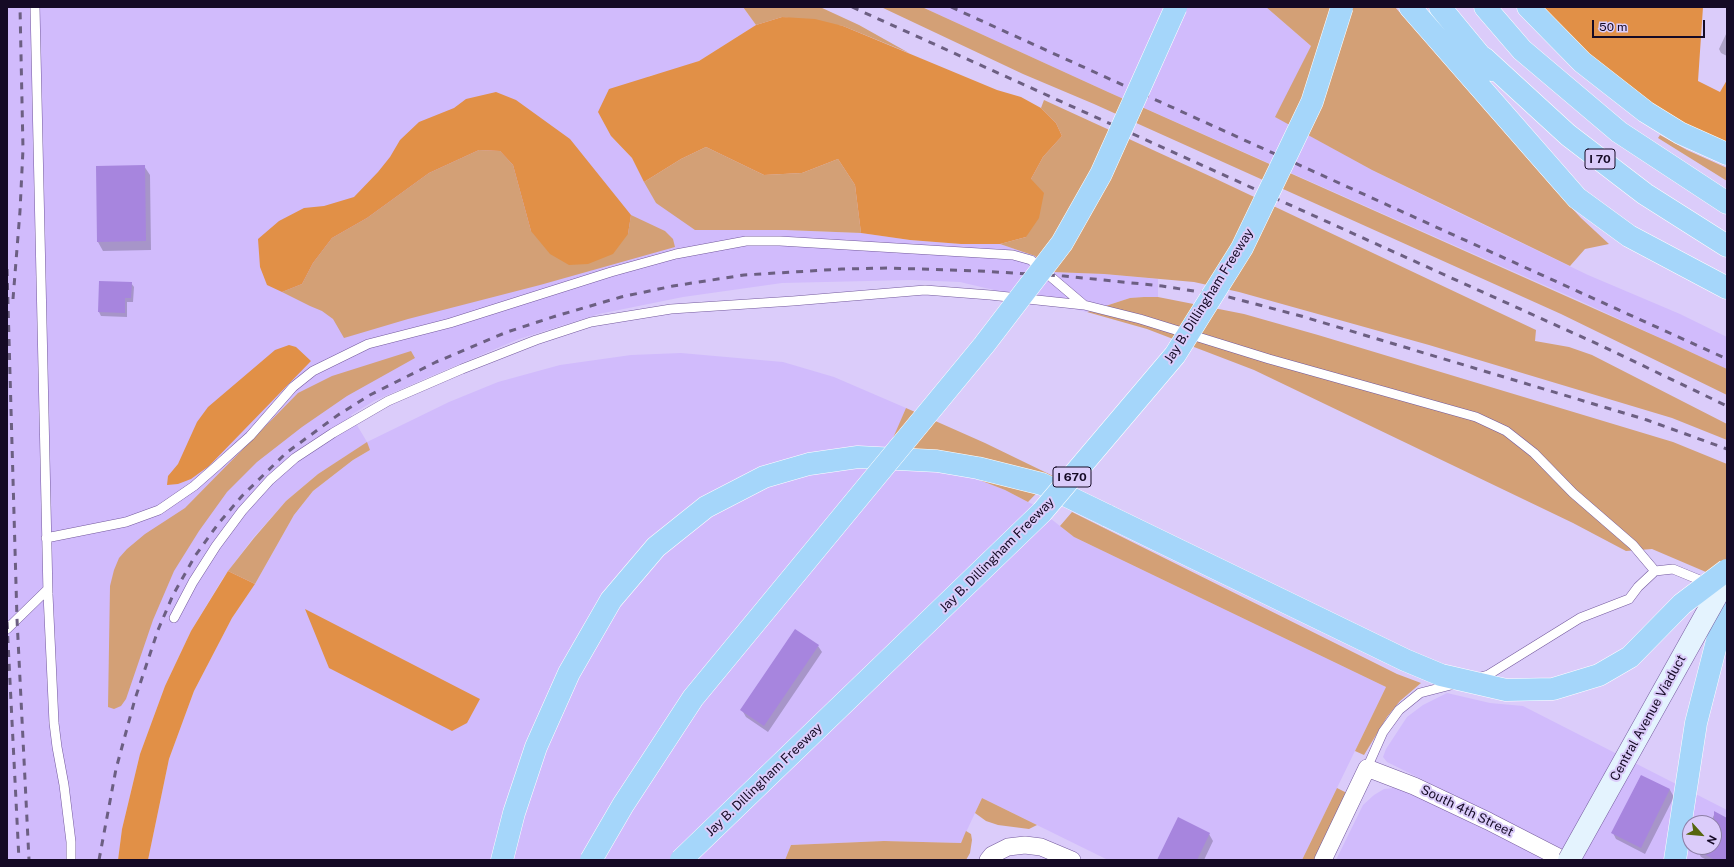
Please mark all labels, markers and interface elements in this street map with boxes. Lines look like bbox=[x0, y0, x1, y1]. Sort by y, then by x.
scale bar bbox=[1594, 12, 1707, 38]
text: 50 m bbox=[1599, 20, 1627, 34]
road number: I 70 bbox=[1585, 149, 1615, 169]
street label: Jay B. Dillingham Freeway bbox=[1161, 226, 1257, 366]
road number: I 670 bbox=[1053, 467, 1091, 487]
street label: Jay B. Dillingham Freeway bbox=[936, 494, 1058, 616]
street label: Central Avenue Viaduct bbox=[1607, 652, 1689, 784]
street label: Jay B. Dillingham Freeway bbox=[702, 720, 826, 840]
street label: South 4th Street bbox=[1418, 782, 1516, 840]
north arrow bbox=[1682, 815, 1722, 855]
text: N bbox=[1705, 833, 1719, 847]

